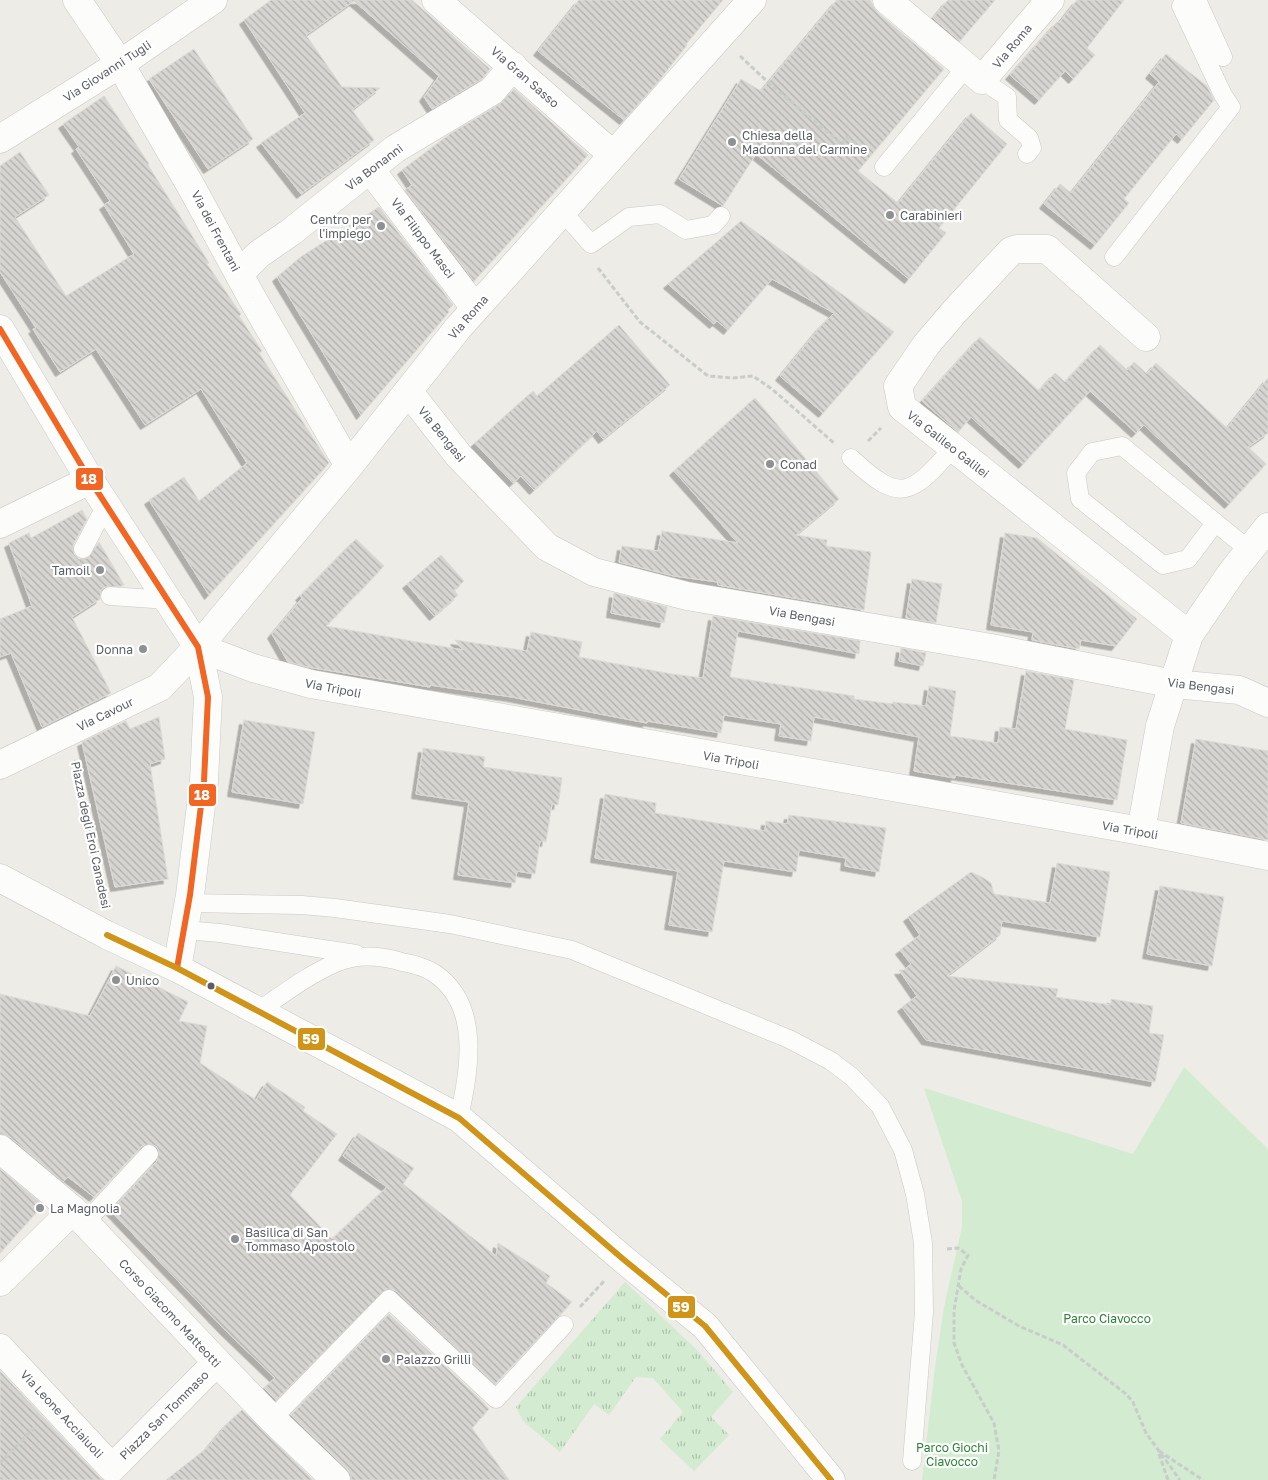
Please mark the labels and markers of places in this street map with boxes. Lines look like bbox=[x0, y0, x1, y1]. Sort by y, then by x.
place label: Chiesa della Madonna del Carmine bbox=[742, 128, 867, 157]
marker: Chiesa della Madonna del Carmine bbox=[726, 136, 738, 148]
place label: Carabinieri bbox=[900, 208, 962, 223]
marker: Carabinieri bbox=[884, 209, 896, 221]
place label: Centro per l'impiego bbox=[310, 212, 371, 241]
marker: Centro per l'impiego bbox=[375, 220, 387, 232]
place label: Conad bbox=[780, 457, 817, 472]
marker: Conad bbox=[764, 458, 776, 470]
place label: Tamoil bbox=[52, 563, 90, 578]
marker: Tamoil bbox=[94, 564, 106, 576]
place label: Donna bbox=[96, 642, 133, 657]
marker: Donna bbox=[137, 643, 149, 655]
place label: Unico bbox=[126, 973, 159, 988]
marker: Unico bbox=[110, 974, 122, 986]
unlabelled marker bbox=[206, 981, 216, 991]
place label: La Magnolia bbox=[50, 1201, 120, 1216]
marker: La Magnolia bbox=[34, 1202, 46, 1214]
place label: Basilica di San Tommaso Apostolo bbox=[245, 1225, 355, 1254]
marker: Basilica di San Tommaso Apostolo bbox=[229, 1233, 241, 1245]
place label: Palazzo Grilli bbox=[396, 1352, 471, 1367]
marker: Palazzo Grilli bbox=[380, 1353, 392, 1365]

